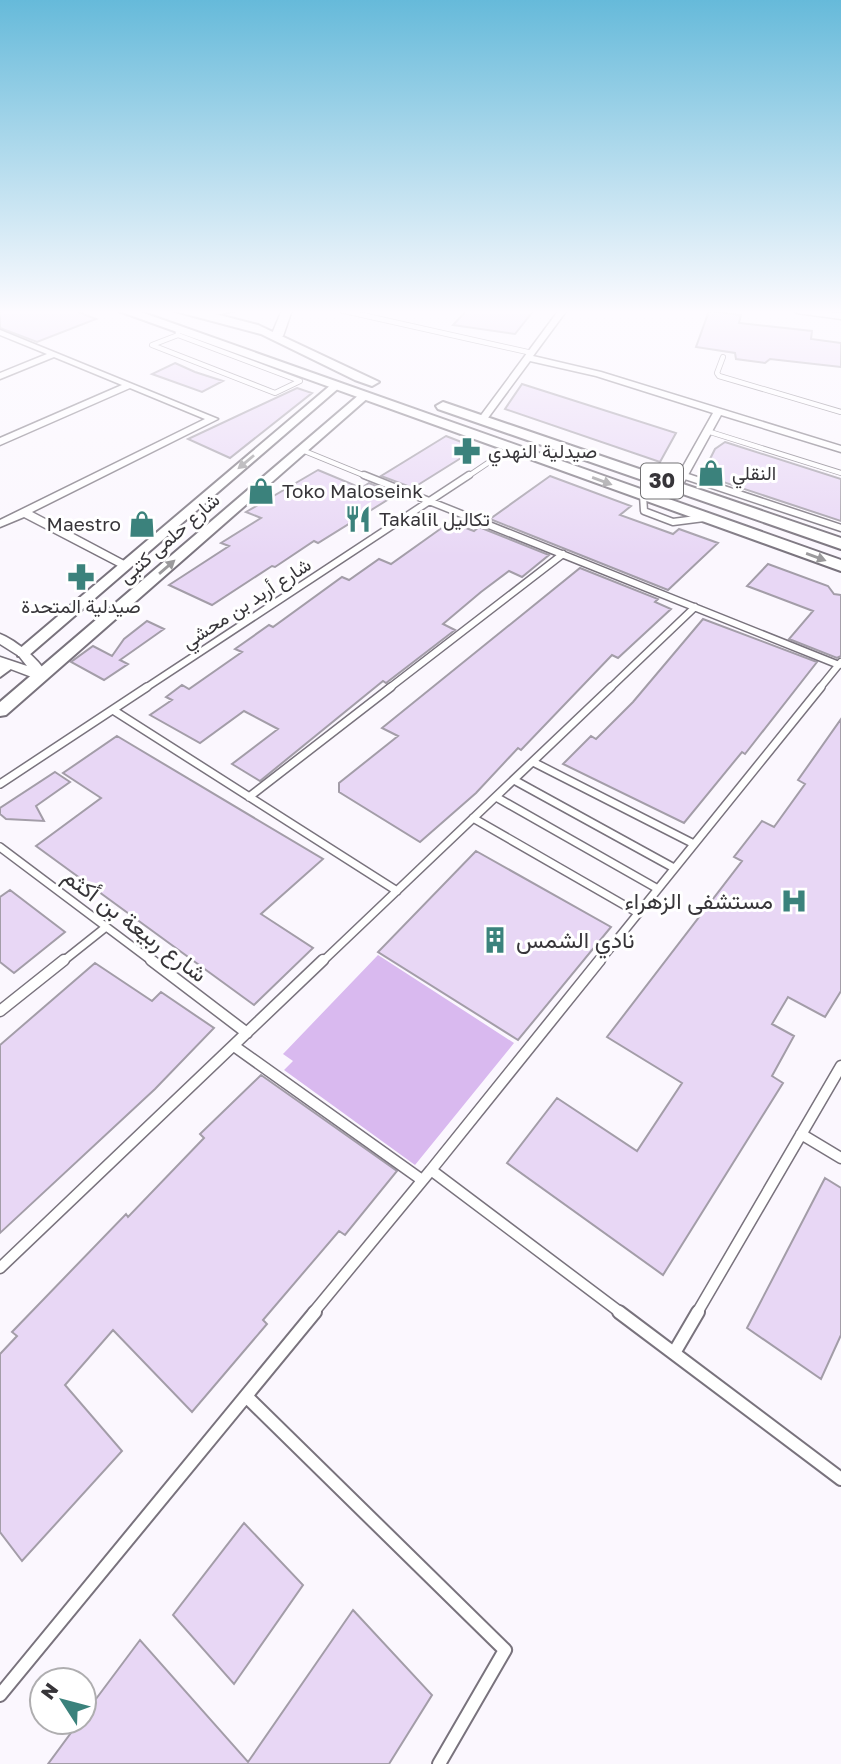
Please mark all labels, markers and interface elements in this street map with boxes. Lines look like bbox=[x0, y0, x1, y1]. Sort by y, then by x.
pharmacy icon: صيدلية النهدي bbox=[452, 436, 482, 466]
place label: صيدلية النهدي bbox=[488, 439, 597, 467]
one-way arrow bbox=[238, 454, 255, 469]
shop icon: النقلي bbox=[696, 458, 726, 488]
place label: النقلي bbox=[732, 461, 776, 489]
road number: 30 bbox=[641, 463, 683, 498]
one-way arrow bbox=[591, 475, 612, 486]
shop icon: Toko Maloseink bbox=[246, 476, 276, 506]
place label: Toko Maloseink bbox=[282, 479, 423, 502]
street label: شارع حلمى كتبى bbox=[114, 488, 225, 589]
restaurant icon: Takalil تكاليل bbox=[343, 504, 373, 534]
place label: Takalil تكاليل bbox=[379, 507, 490, 531]
shop icon: Maestro bbox=[127, 509, 157, 539]
place label: Maestro bbox=[47, 512, 121, 535]
street label: شارع أربد بن محشي bbox=[177, 552, 317, 657]
one-way arrow bbox=[806, 552, 827, 563]
one-way arrow bbox=[159, 560, 176, 575]
pharmacy icon: صيدلية المتحدة bbox=[66, 562, 96, 592]
place label: صيدلية المتحدة bbox=[21, 594, 141, 618]
street label: شارع ربيعة بن أكثم bbox=[56, 861, 213, 990]
place label: مستشفى الزهراء bbox=[625, 886, 773, 916]
hospital icon: مستشفى الزهراء bbox=[779, 886, 809, 916]
building icon: نادي الشمس bbox=[480, 925, 510, 955]
place label: نادي الشمس bbox=[516, 925, 635, 959]
north arrow bbox=[28, 1666, 98, 1736]
text: N bbox=[35, 1678, 62, 1703]

